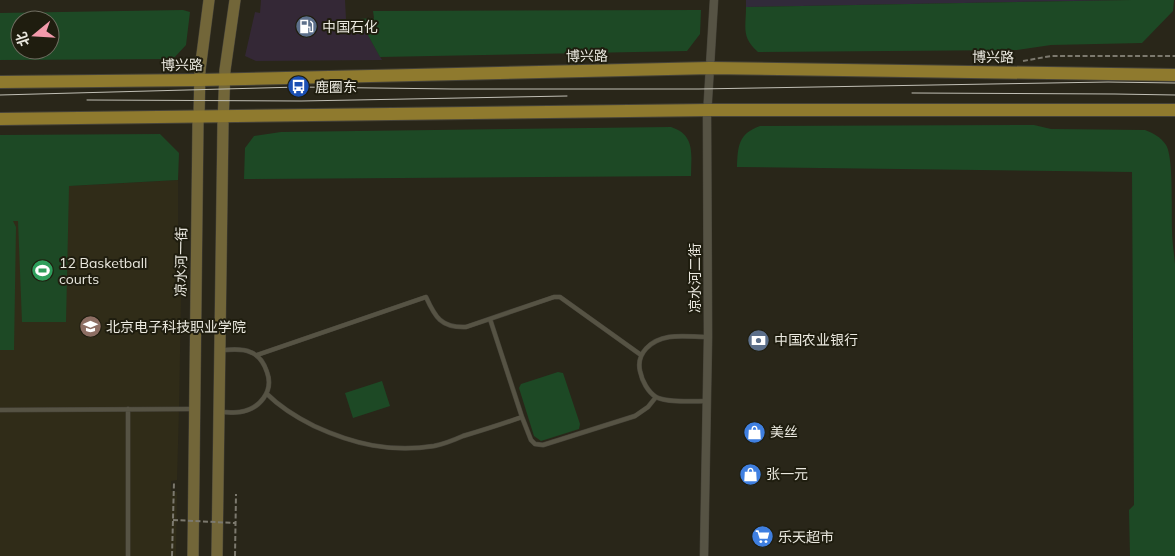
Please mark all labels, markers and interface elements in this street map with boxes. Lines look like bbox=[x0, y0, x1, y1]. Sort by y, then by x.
north arrow bbox=[10, 10, 60, 60]
fuel station icon: 中国石化 bbox=[294, 15, 318, 39]
place label: 中国石化 bbox=[322, 18, 378, 36]
text: 北 bbox=[12, 30, 33, 48]
street label: 博兴路 bbox=[566, 47, 608, 65]
street label: 博兴路 bbox=[972, 48, 1014, 66]
street label: 博兴路 bbox=[161, 56, 203, 74]
bus stop icon: 鹿圈东 bbox=[287, 75, 311, 99]
place label: 鹿圈东 bbox=[315, 78, 357, 96]
street label: 凉水河一街 bbox=[171, 227, 191, 297]
street label: 凉水河二街 bbox=[686, 243, 704, 313]
place label: 12 Basketball courts bbox=[59, 254, 147, 288]
sports icon: 12 Basketball courts bbox=[31, 259, 55, 283]
school or university icon: 北京电子科技职业学院 bbox=[78, 315, 102, 339]
place label: 北京电子科技职业学院 bbox=[106, 318, 246, 336]
bank icon: 中国农业银行 bbox=[746, 328, 770, 352]
place label: 中国农业银行 bbox=[774, 331, 858, 349]
shop icon: 美丝 bbox=[742, 420, 766, 444]
place label: 美丝 bbox=[770, 423, 798, 441]
shop icon: 张一元 bbox=[738, 462, 762, 486]
place label: 张一元 bbox=[766, 465, 808, 483]
supermarket icon: 乐天超市 bbox=[750, 525, 774, 549]
place label: 乐天超市 bbox=[778, 528, 834, 546]

